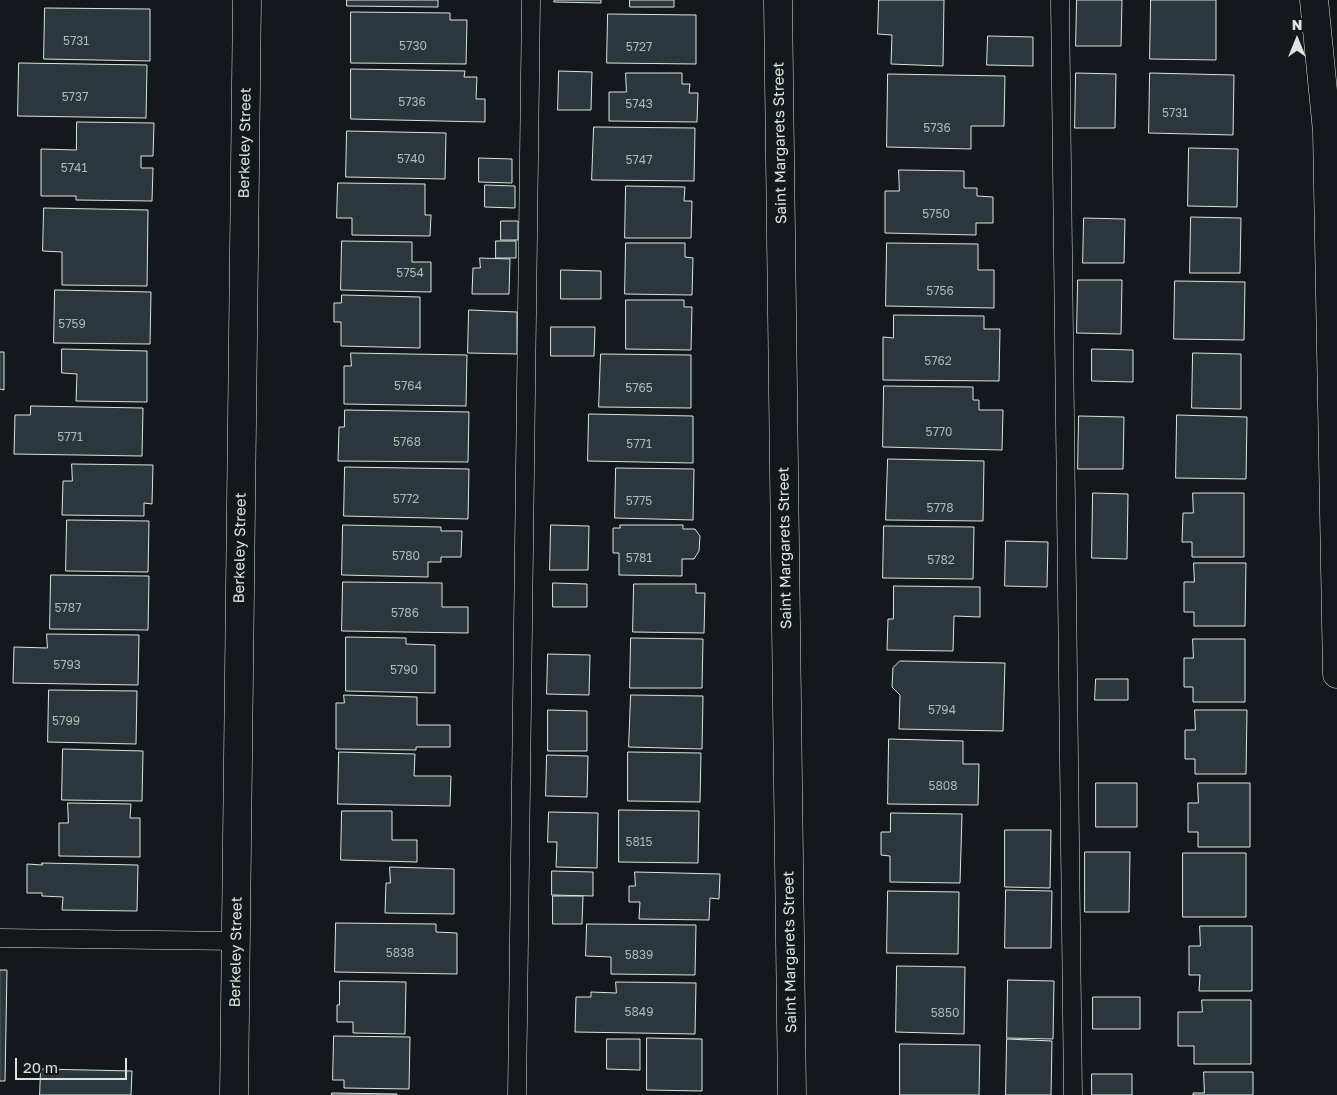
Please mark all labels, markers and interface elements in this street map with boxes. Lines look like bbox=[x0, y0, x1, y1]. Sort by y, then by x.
north arrow bbox=[1272, 15, 1322, 65]
text: N bbox=[1292, 16, 1302, 33]
house number: 5731 bbox=[63, 34, 89, 48]
house number: 5730 bbox=[399, 39, 427, 53]
house number: 5727 bbox=[626, 40, 652, 54]
street label: Saint Margarets Street bbox=[770, 62, 790, 224]
street label: Berkeley Street bbox=[235, 87, 255, 199]
house number: 5737 bbox=[62, 90, 88, 104]
house number: 5736 bbox=[398, 95, 426, 109]
house number: 5743 bbox=[625, 97, 653, 111]
house number: 5731 bbox=[1162, 106, 1188, 120]
house number: 5736 bbox=[923, 121, 951, 135]
house number: 5740 bbox=[397, 152, 425, 166]
house number: 5747 bbox=[626, 153, 652, 167]
house number: 5741 bbox=[61, 161, 87, 175]
house number: 5750 bbox=[922, 207, 950, 221]
house number: 5754 bbox=[396, 266, 424, 280]
house number: 5756 bbox=[926, 284, 954, 298]
house number: 5759 bbox=[58, 317, 86, 331]
house number: 5762 bbox=[924, 354, 952, 368]
house number: 5764 bbox=[394, 379, 422, 393]
house number: 5765 bbox=[625, 381, 653, 395]
house number: 5770 bbox=[925, 425, 953, 439]
house number: 5771 bbox=[57, 430, 83, 444]
house number: 5768 bbox=[393, 435, 421, 449]
house number: 5771 bbox=[626, 437, 652, 451]
street label: Saint Margarets Street bbox=[775, 467, 795, 629]
street label: Berkeley Street bbox=[230, 492, 250, 604]
house number: 5772 bbox=[393, 492, 419, 506]
house number: 5775 bbox=[626, 494, 652, 508]
house number: 5778 bbox=[927, 501, 953, 515]
house number: 5780 bbox=[392, 549, 420, 563]
house number: 5781 bbox=[626, 551, 652, 565]
house number: 5782 bbox=[927, 553, 955, 567]
house number: 5787 bbox=[55, 601, 81, 615]
house number: 5786 bbox=[391, 606, 419, 620]
house number: 5793 bbox=[53, 658, 81, 672]
house number: 5790 bbox=[390, 663, 418, 677]
house number: 5794 bbox=[928, 703, 956, 717]
house number: 5799 bbox=[52, 714, 80, 728]
house number: 5808 bbox=[928, 779, 958, 793]
house number: 5815 bbox=[625, 835, 653, 849]
street label: Saint Margarets Street bbox=[780, 871, 800, 1033]
street label: Berkeley Street bbox=[226, 896, 246, 1008]
house number: 5838 bbox=[386, 946, 414, 960]
house number: 5839 bbox=[625, 948, 653, 962]
house number: 5849 bbox=[625, 1005, 653, 1019]
house number: 5850 bbox=[931, 1006, 959, 1020]
scale bar bbox=[18, 1048, 130, 1080]
text: 20 m bbox=[23, 1058, 58, 1076]

